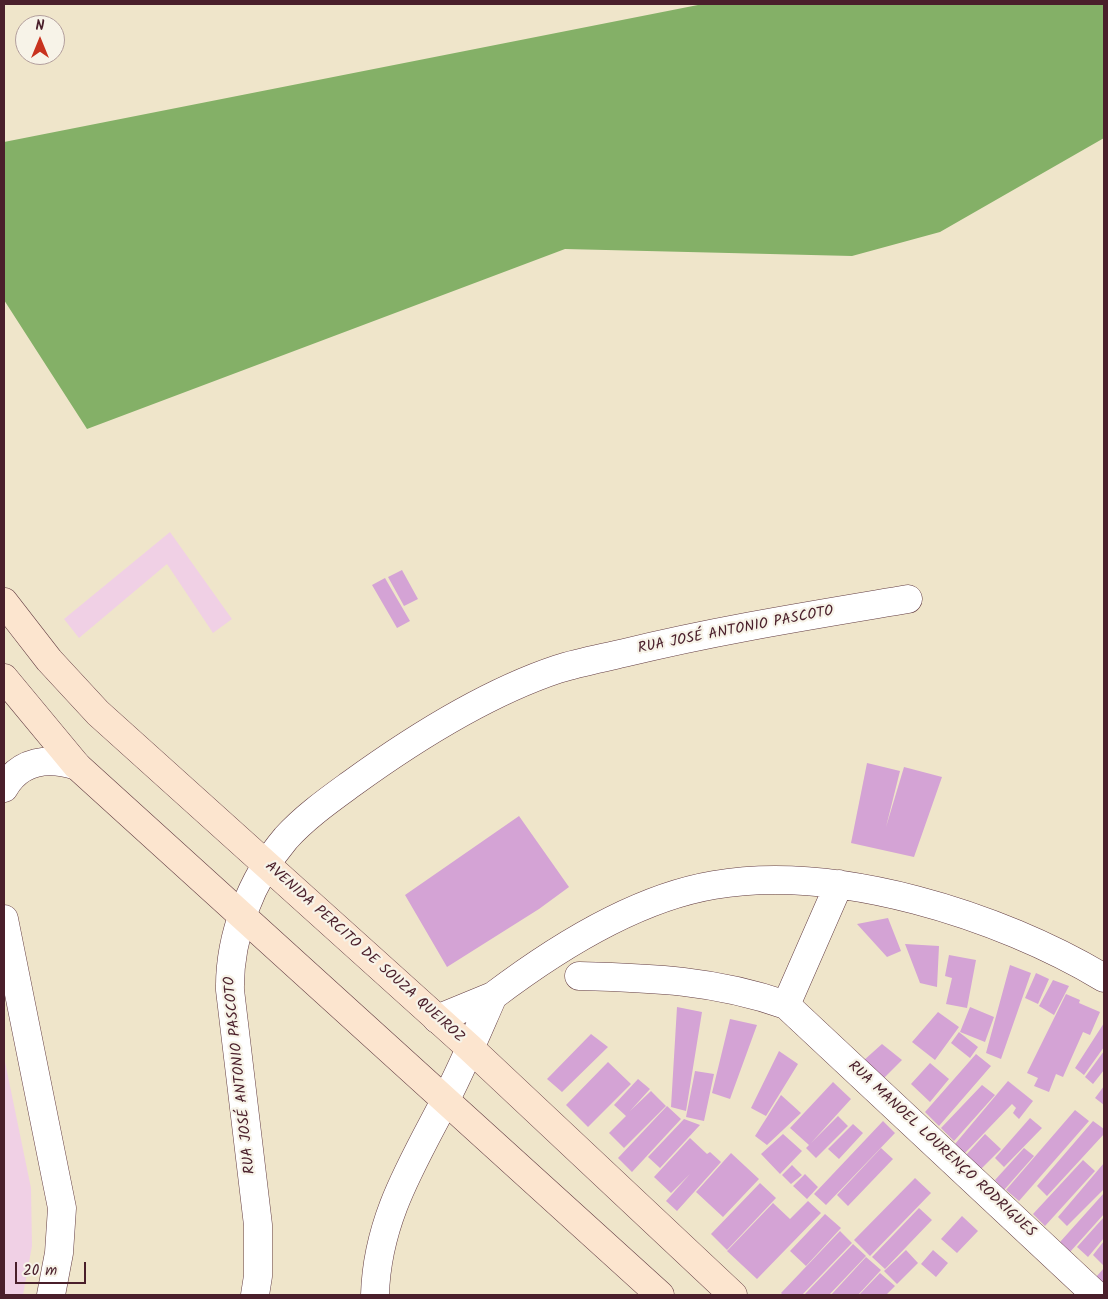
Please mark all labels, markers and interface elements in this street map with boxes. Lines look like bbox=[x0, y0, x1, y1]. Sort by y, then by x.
north arrow bbox=[15, 15, 65, 65]
text: N bbox=[36, 15, 44, 37]
street label: RUA JOSÉ ANTONIO PASCOTO bbox=[637, 603, 835, 659]
street label: AVENIDA PERCITO DE SOUZA QUEIROZ bbox=[261, 859, 467, 1047]
street label: RUA JOSÉ ANTONIO PASCOTO bbox=[222, 975, 260, 1175]
street label: RUA MANOEL LOURENÇO RODRIGUES bbox=[843, 1058, 1039, 1242]
scale bar bbox=[18, 1252, 89, 1284]
text: 20 m bbox=[23, 1259, 57, 1283]

